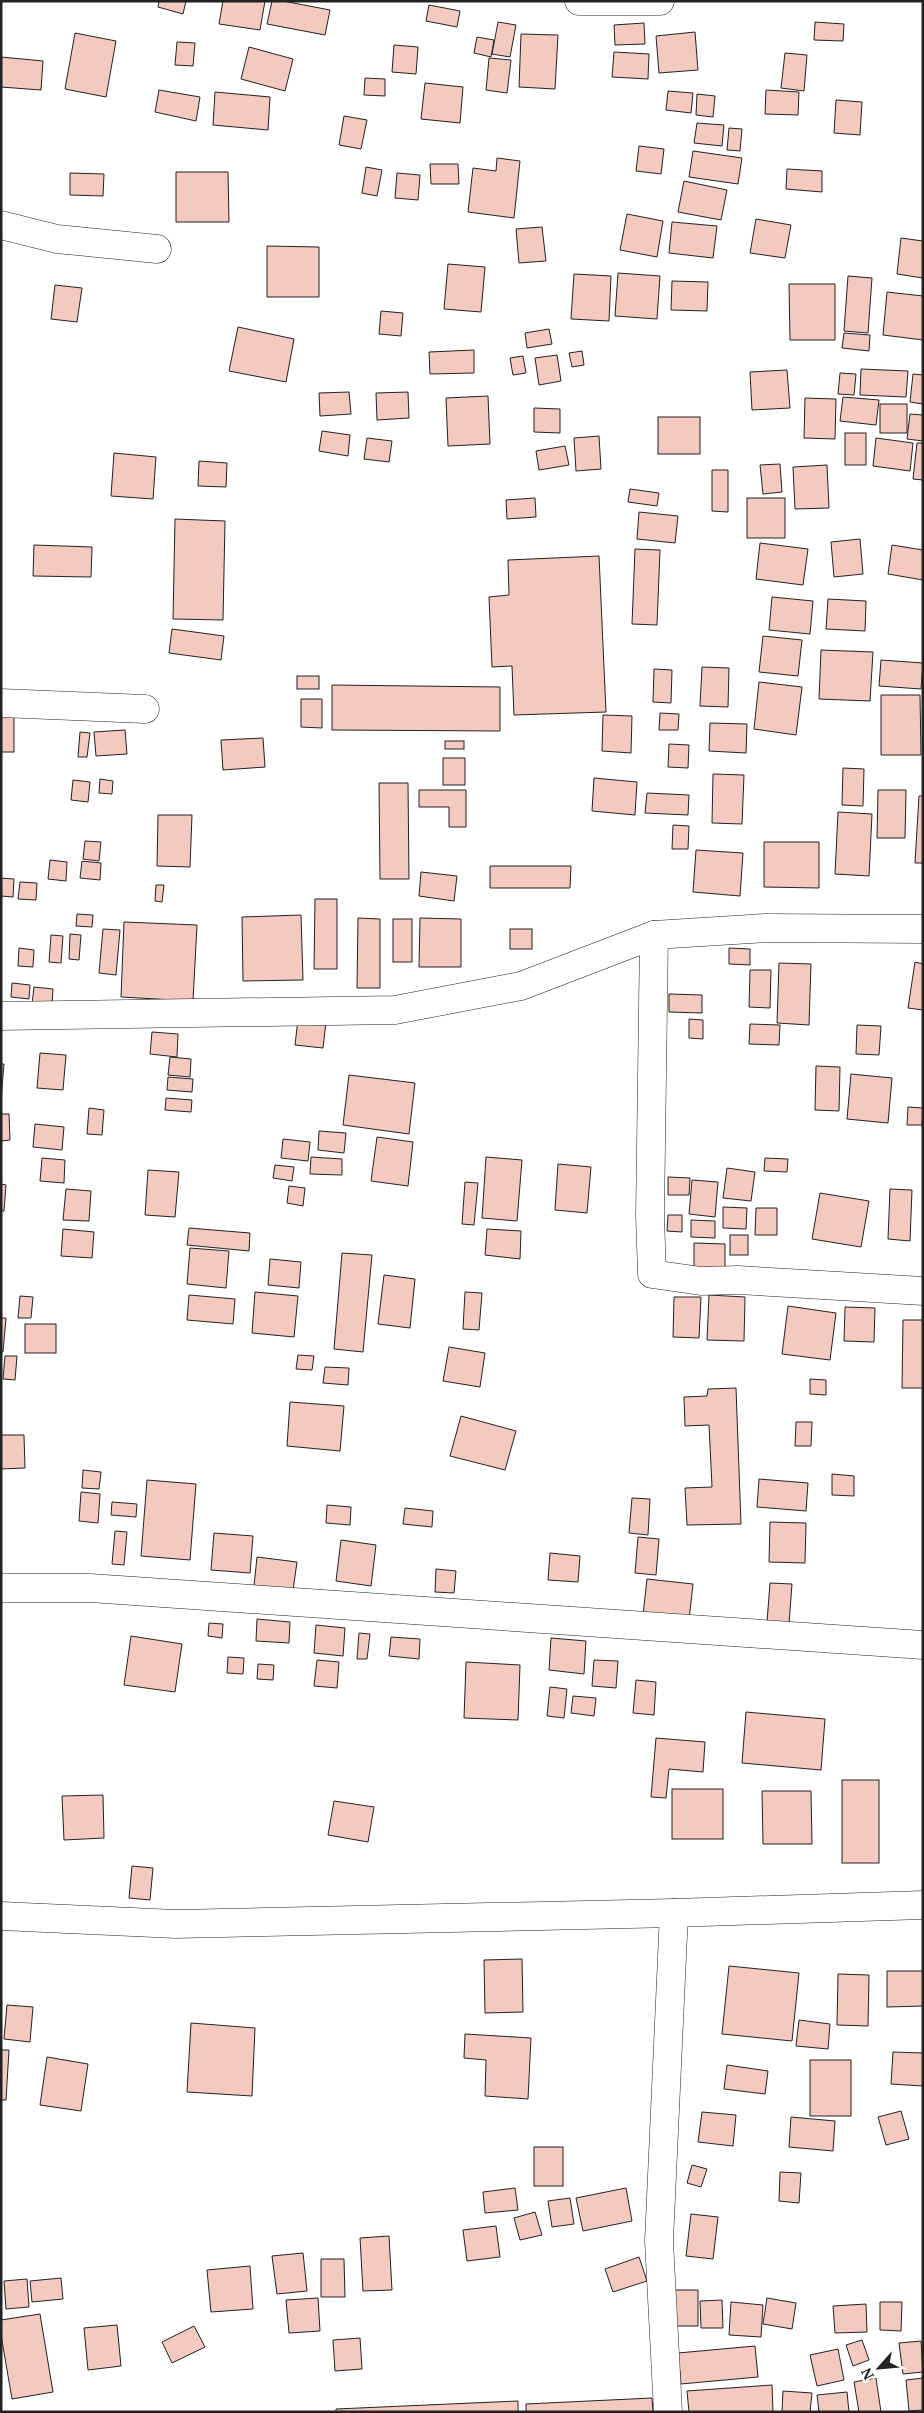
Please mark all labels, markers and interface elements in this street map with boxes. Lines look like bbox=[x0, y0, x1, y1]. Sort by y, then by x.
north arrow bbox=[854, 2343, 904, 2393]
text: N bbox=[856, 2365, 878, 2383]

